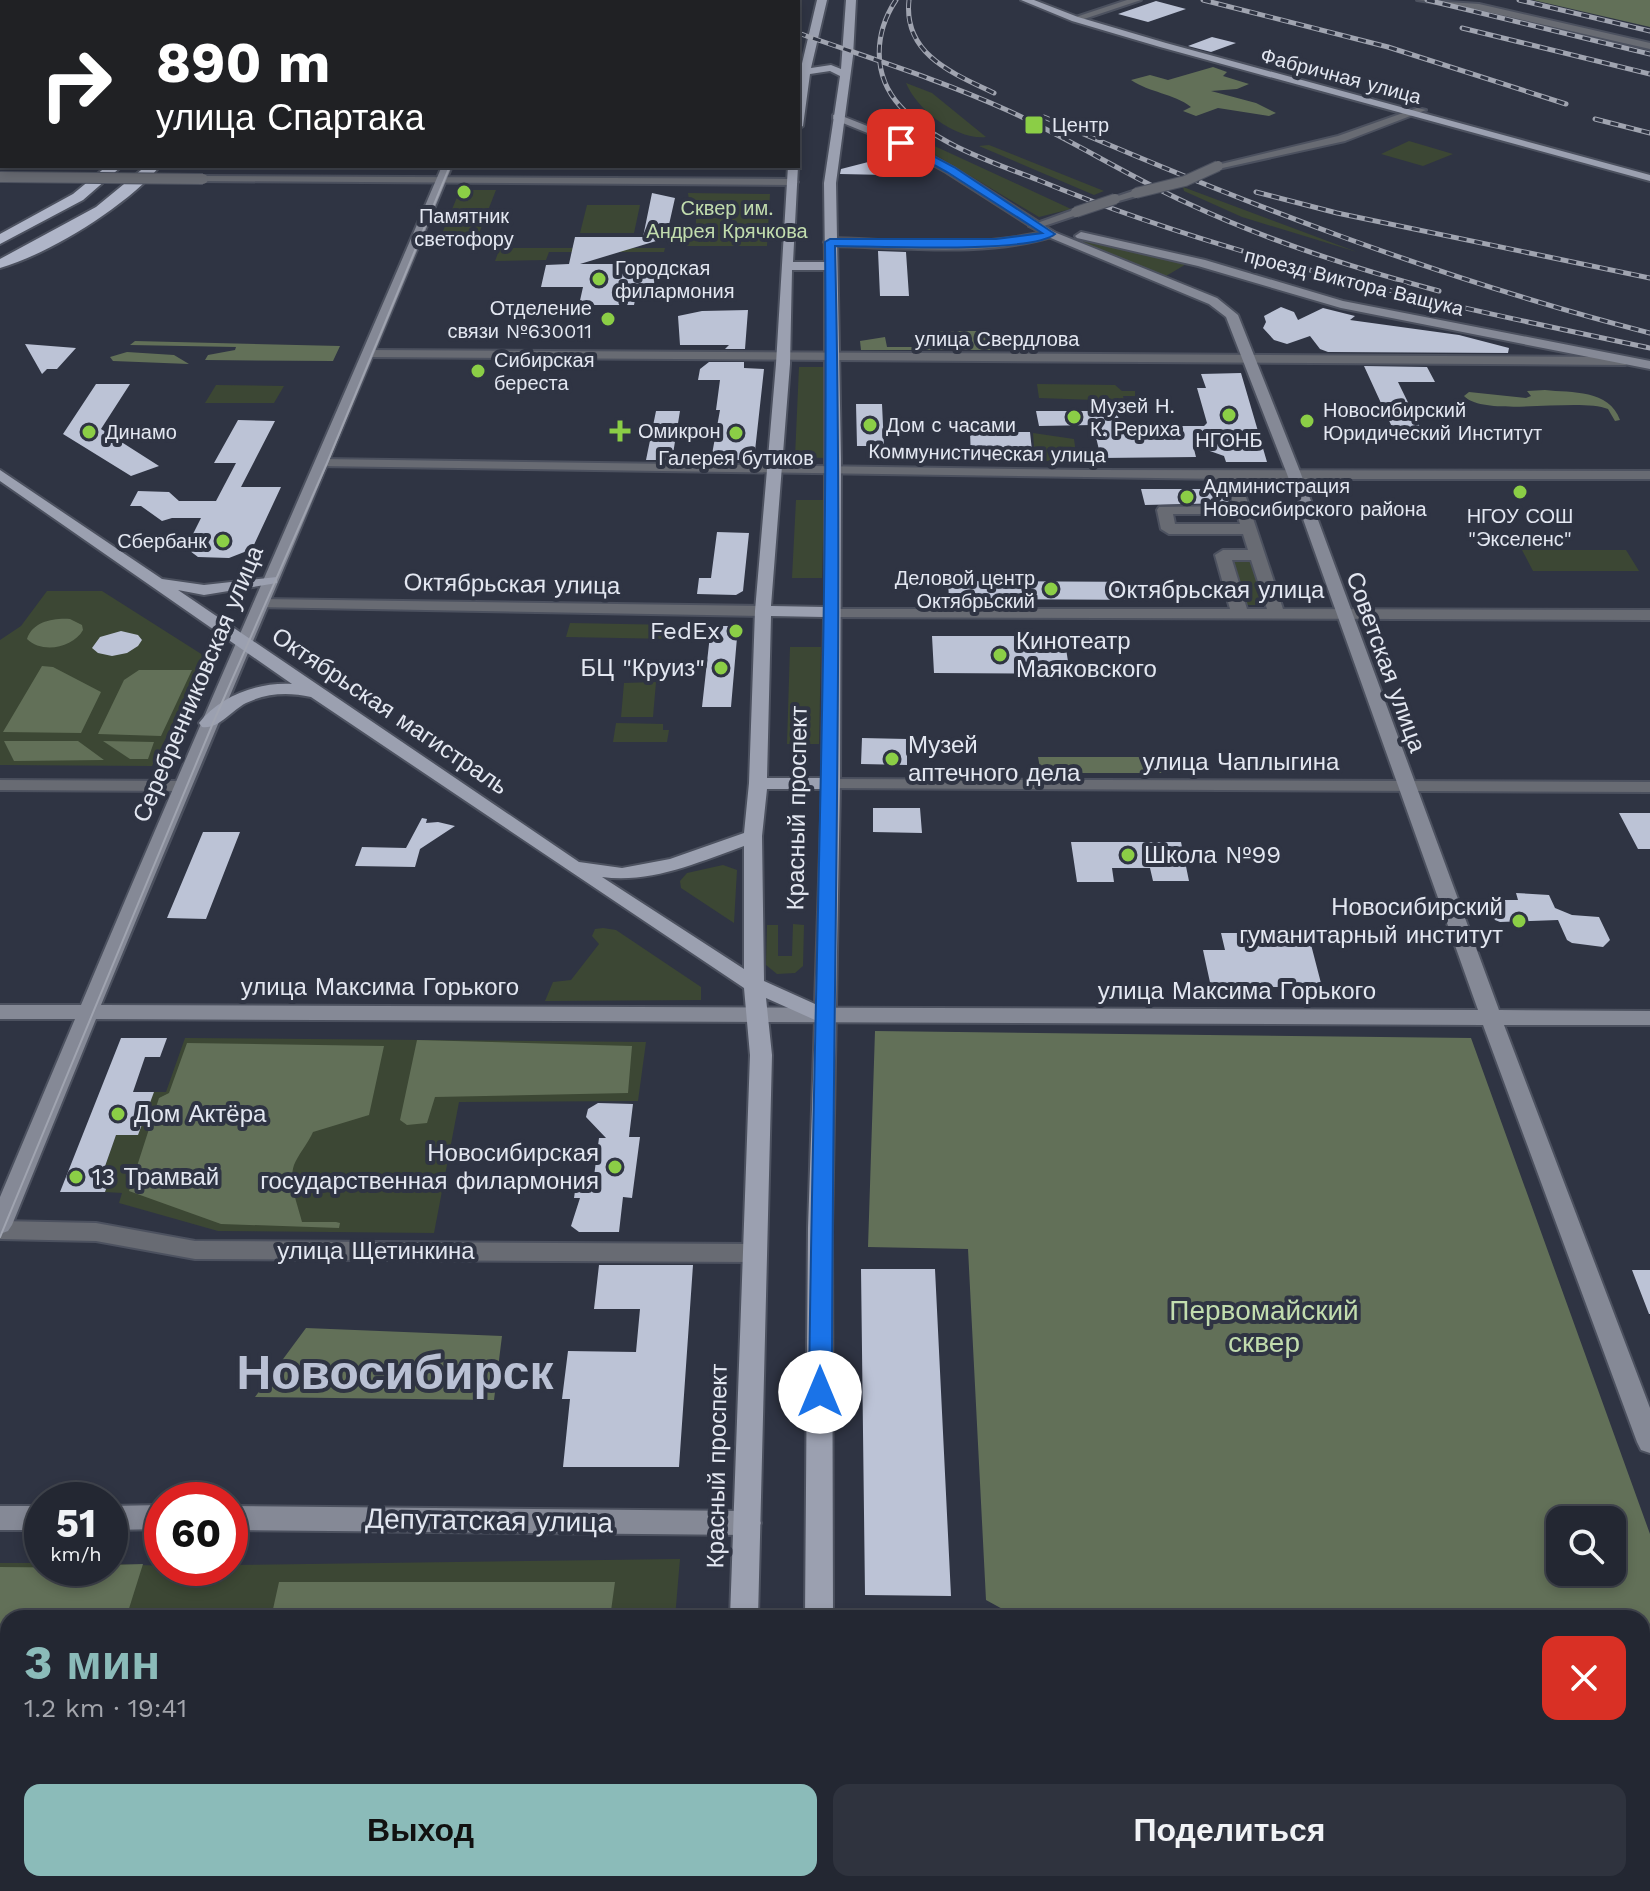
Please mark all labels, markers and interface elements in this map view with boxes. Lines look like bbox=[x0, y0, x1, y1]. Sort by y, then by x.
text: 890 m bbox=[156, 30, 330, 96]
icon: right bbox=[24, 32, 128, 136]
street label: Фабричная улица bbox=[1258, 43, 1425, 109]
text: улица Спартака bbox=[156, 97, 425, 139]
pin bbox=[867, 109, 935, 177]
place label: Центр bbox=[1052, 113, 1109, 137]
marker: Центр bbox=[1023, 114, 1045, 136]
icon: arrive bbox=[879, 121, 923, 165]
marker: Памятник светофору bbox=[455, 183, 473, 201]
park label: Сквер им. Андрея Крячкова bbox=[646, 196, 809, 243]
place label: Памятник светофору bbox=[414, 204, 514, 251]
street label: проезд Виктора Ващука bbox=[1242, 243, 1467, 321]
place label: Городская филармония bbox=[615, 256, 734, 303]
marker: Городская филармония bbox=[590, 270, 608, 288]
place label: Отделение связи №630011 bbox=[447, 296, 592, 343]
marker: Отделение связи №630011 bbox=[599, 310, 617, 328]
street label: улица Свердлова bbox=[915, 327, 1080, 351]
place label: Сибирская береста bbox=[494, 348, 595, 395]
marker: Сибирская береста bbox=[469, 362, 487, 380]
place label: Музей Н. К. Рериха bbox=[1090, 394, 1181, 441]
place label: Новосибирский Юридический Институт bbox=[1323, 398, 1542, 445]
marker: НГОНБ bbox=[1220, 406, 1238, 424]
marker: Музей Н. К. Рериха bbox=[1065, 408, 1083, 426]
marker: Новосибирский Юридический Институт bbox=[1298, 412, 1316, 430]
place label: Дом с часами bbox=[886, 413, 1016, 437]
marker: Дом с часами bbox=[861, 416, 879, 434]
place label: Омикрон bbox=[638, 419, 721, 443]
place label: Динамо bbox=[105, 420, 177, 444]
marker: Омикрон bbox=[609, 420, 631, 442]
marker: Динамо bbox=[80, 423, 98, 441]
marker: Галерея бутиков bbox=[727, 424, 745, 442]
place label: НГОНБ bbox=[1195, 428, 1263, 452]
street label: Коммунистическая улица bbox=[868, 439, 1107, 467]
place label: Галерея бутиков bbox=[658, 446, 814, 470]
place label: Администрация Новосибирского района bbox=[1203, 474, 1427, 521]
marker: НГОУ СОШ "Экселенс" bbox=[1511, 483, 1529, 501]
marker: Администрация Новосибирского района bbox=[1178, 488, 1196, 506]
place label: НГОУ СОШ "Экселенс" bbox=[1467, 504, 1573, 551]
place label: Сбербанк bbox=[117, 529, 207, 553]
marker: Сбербанк bbox=[214, 532, 232, 550]
street label: Серебренниковская улица bbox=[127, 541, 269, 826]
place label: Деловой центр Октябрьский bbox=[895, 566, 1035, 613]
street label: Октябрьская улица bbox=[403, 568, 621, 600]
street label: Советская улица bbox=[1340, 568, 1432, 757]
street label: Октябрьская улица bbox=[1108, 576, 1325, 604]
marker: Деловой центр Октябрьский bbox=[1042, 580, 1060, 598]
place label: FedEx bbox=[650, 617, 720, 645]
street label: Октябрьская магистраль bbox=[267, 621, 513, 801]
marker: FedEx bbox=[727, 622, 745, 640]
place label: Кинотеатр Маяковского bbox=[1016, 627, 1157, 683]
marker: Кинотеатр Маяковского bbox=[991, 646, 1009, 664]
place label: БЦ "Круиз" bbox=[580, 654, 705, 682]
marker: БЦ "Круиз" bbox=[712, 659, 730, 677]
street label: Красный проспект bbox=[781, 705, 813, 911]
place label: Музей аптечного дела bbox=[908, 731, 1081, 787]
street label: улица Чаплыгина bbox=[1143, 748, 1340, 776]
marker: Музей аптечного дела bbox=[883, 750, 901, 768]
place label: Школа №99 bbox=[1144, 841, 1281, 869]
marker: Школа №99 bbox=[1119, 846, 1137, 864]
place label: Новосибирский гуманитарный институт bbox=[1239, 893, 1503, 949]
marker: Новосибирский гуманитарный институт bbox=[1510, 912, 1528, 930]
street label: улица Максима Горького bbox=[241, 973, 519, 1001]
street label: улица Максима Горького bbox=[1098, 977, 1376, 1005]
place label: Дом Актёра bbox=[134, 1100, 267, 1128]
marker: Дом Актёра bbox=[109, 1105, 127, 1123]
place label: Новосибирская государственная филармония bbox=[260, 1139, 599, 1195]
marker: Новосибирская государственная филармония bbox=[606, 1158, 624, 1176]
place label: 13 Трамвай bbox=[92, 1163, 219, 1191]
marker: 13 Трамвай bbox=[67, 1168, 85, 1186]
street label: улица Щетинкина bbox=[277, 1237, 475, 1265]
park label: Первомайский сквер bbox=[1169, 1294, 1359, 1359]
district label: Новосибирск bbox=[237, 1344, 554, 1401]
position arrow bbox=[778, 1350, 862, 1434]
street label: Красный проспект bbox=[701, 1363, 733, 1569]
speed limit sign: 60 bbox=[144, 1482, 248, 1586]
text: 51 bbox=[56, 1500, 96, 1547]
street label: Депутатская улица bbox=[365, 1502, 614, 1539]
map controls bbox=[1546, 1506, 1626, 1586]
button: search bbox=[1546, 1506, 1626, 1586]
text: km/h bbox=[50, 1542, 102, 1566]
text: 3 мин bbox=[24, 1634, 160, 1691]
button: close bbox=[1542, 1636, 1626, 1720]
text: 1.2 km · 19:41 bbox=[24, 1693, 187, 1723]
button: Выход bbox=[24, 1784, 817, 1876]
button: Поделиться bbox=[833, 1784, 1626, 1876]

